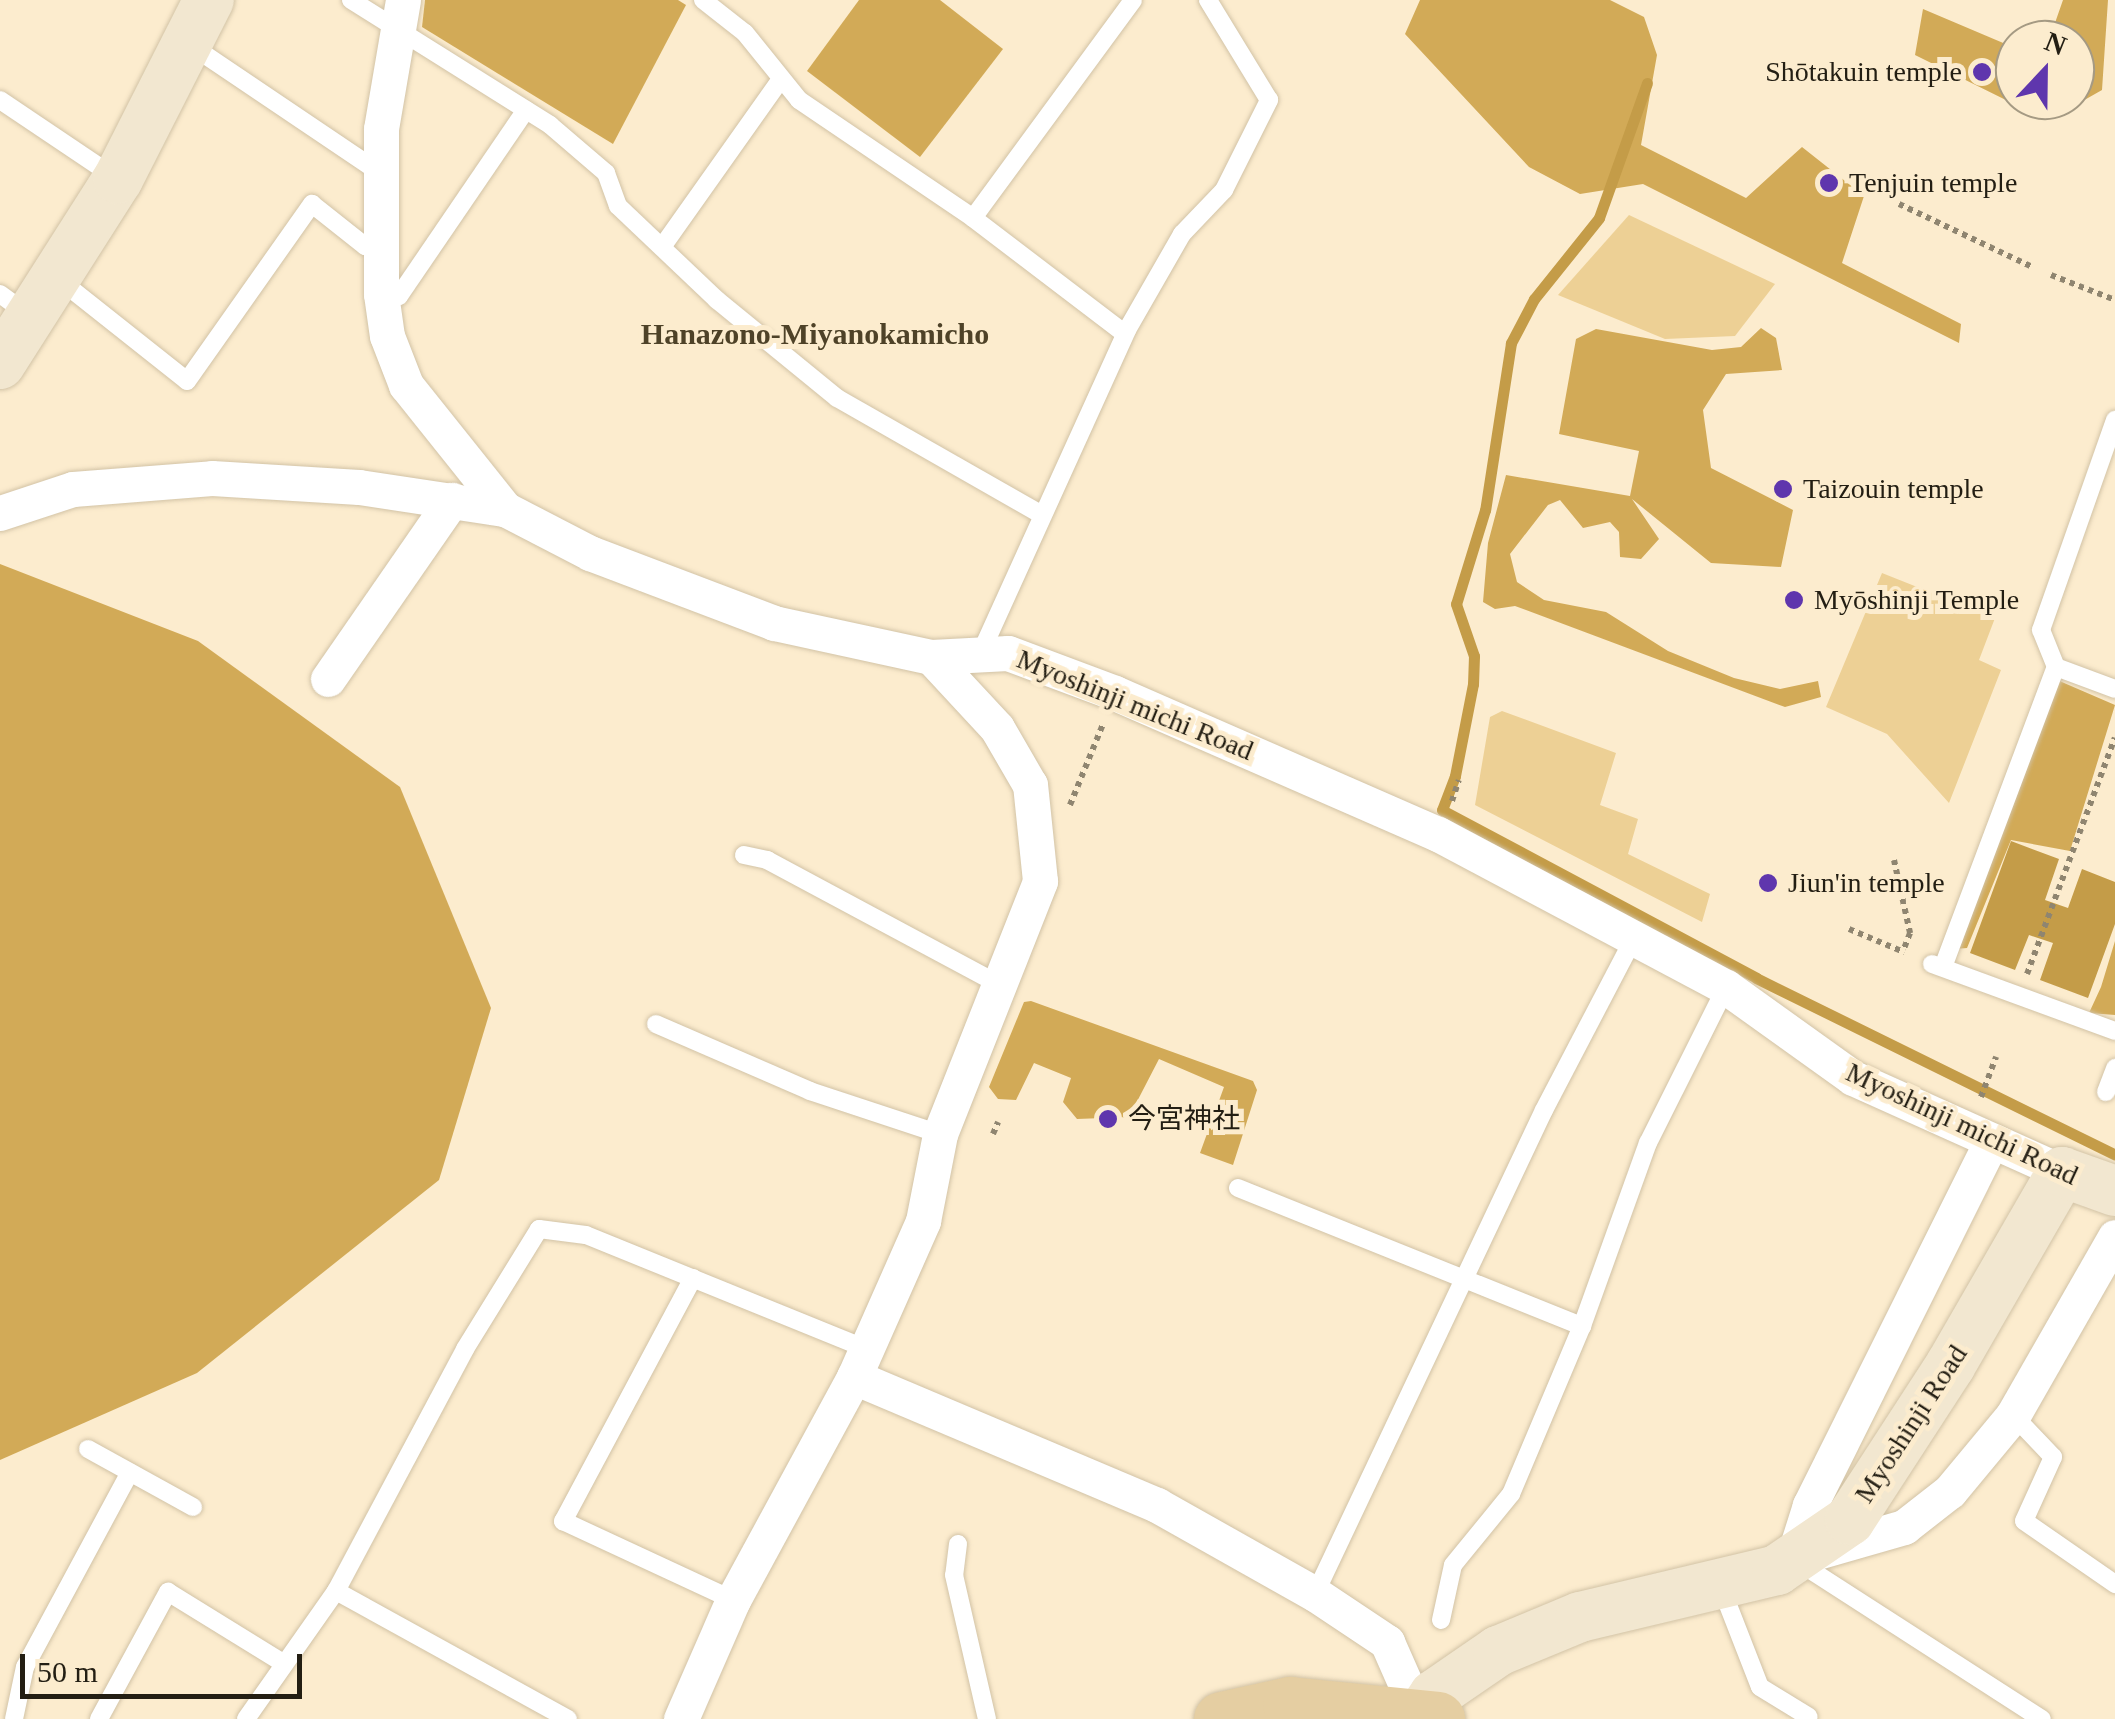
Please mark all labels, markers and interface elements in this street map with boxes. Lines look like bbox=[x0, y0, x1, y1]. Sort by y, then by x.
north arrow bbox=[1995, 20, 2095, 120]
text: N bbox=[2040, 25, 2071, 62]
place label: Shōtakuin temple bbox=[1765, 55, 1962, 89]
marker: Shōtakuin temple bbox=[1971, 61, 1993, 83]
place label: Tenjuin temple bbox=[1849, 166, 2017, 200]
marker: Tenjuin temple bbox=[1818, 172, 1840, 194]
district label: Hanazono-Miyanokamicho bbox=[641, 316, 989, 352]
place label: Taizouin temple bbox=[1803, 472, 1984, 506]
marker: Taizouin temple bbox=[1772, 478, 1794, 500]
place label: Myōshinji Temple bbox=[1814, 583, 2020, 617]
marker: Myōshinji Temple bbox=[1783, 589, 1805, 611]
street label: Myoshinji michi Road bbox=[1012, 642, 1258, 768]
place label: Jiun'in temple bbox=[1788, 866, 1945, 900]
marker: Jiun'in temple bbox=[1757, 872, 1779, 894]
street label: Myoshinji michi Road bbox=[1841, 1056, 2083, 1192]
place label: 今宮神社 bbox=[1128, 1102, 1240, 1136]
marker: 今宮神社 bbox=[1097, 1108, 1119, 1130]
street label: Myoshinji Road bbox=[1848, 1339, 1974, 1509]
scale bar bbox=[25, 1634, 308, 1696]
text: 50 m bbox=[37, 1655, 98, 1688]

